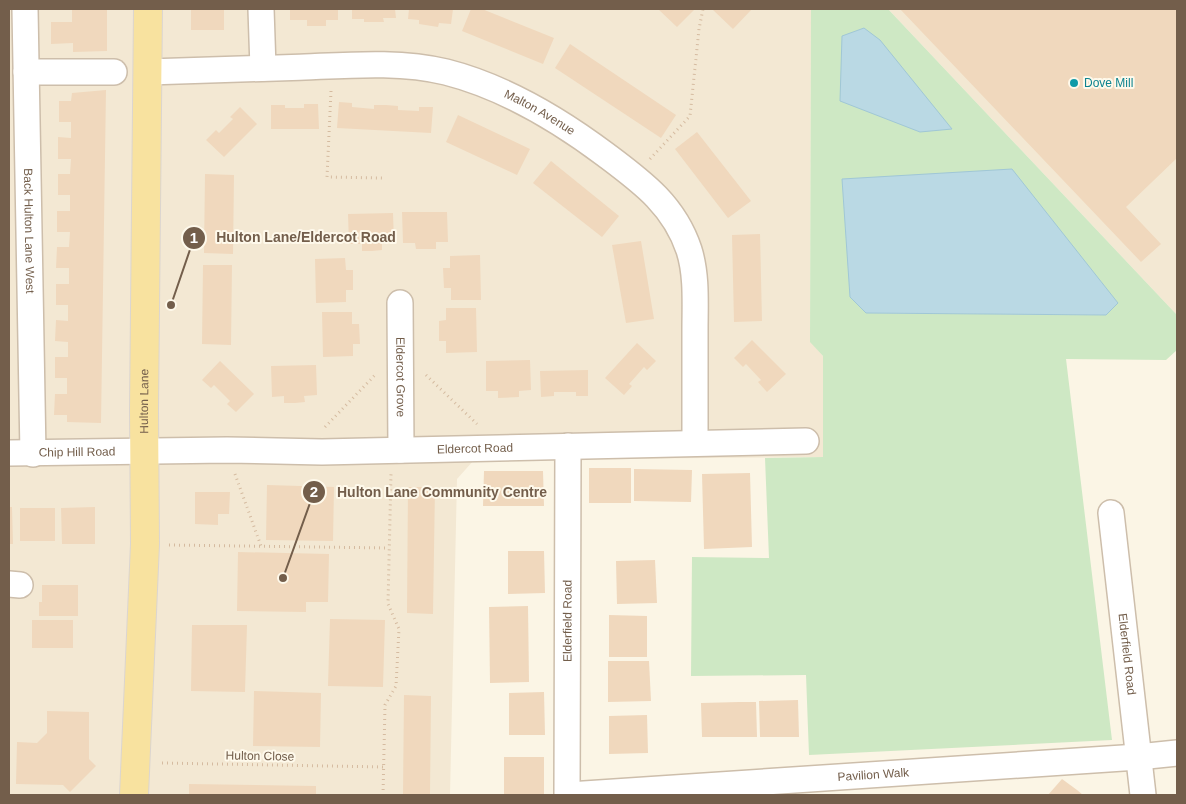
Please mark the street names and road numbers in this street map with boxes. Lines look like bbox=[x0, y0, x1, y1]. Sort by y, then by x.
street label: Malton Avenue bbox=[502, 87, 578, 138]
street label: Back Hulton Lane West bbox=[21, 168, 37, 294]
street label: Eldercot Grove bbox=[393, 337, 408, 417]
street label: Hulton Lane bbox=[137, 368, 151, 434]
street label: Eldercot Road bbox=[437, 441, 513, 456]
street label: Chip Hill Road bbox=[38, 445, 116, 460]
street label: Elderfield Road bbox=[560, 580, 575, 662]
street label: Elderfield Road bbox=[1115, 612, 1139, 696]
street label: Hulton Close bbox=[226, 748, 295, 764]
street label: Pavilion Walk bbox=[837, 765, 911, 784]

